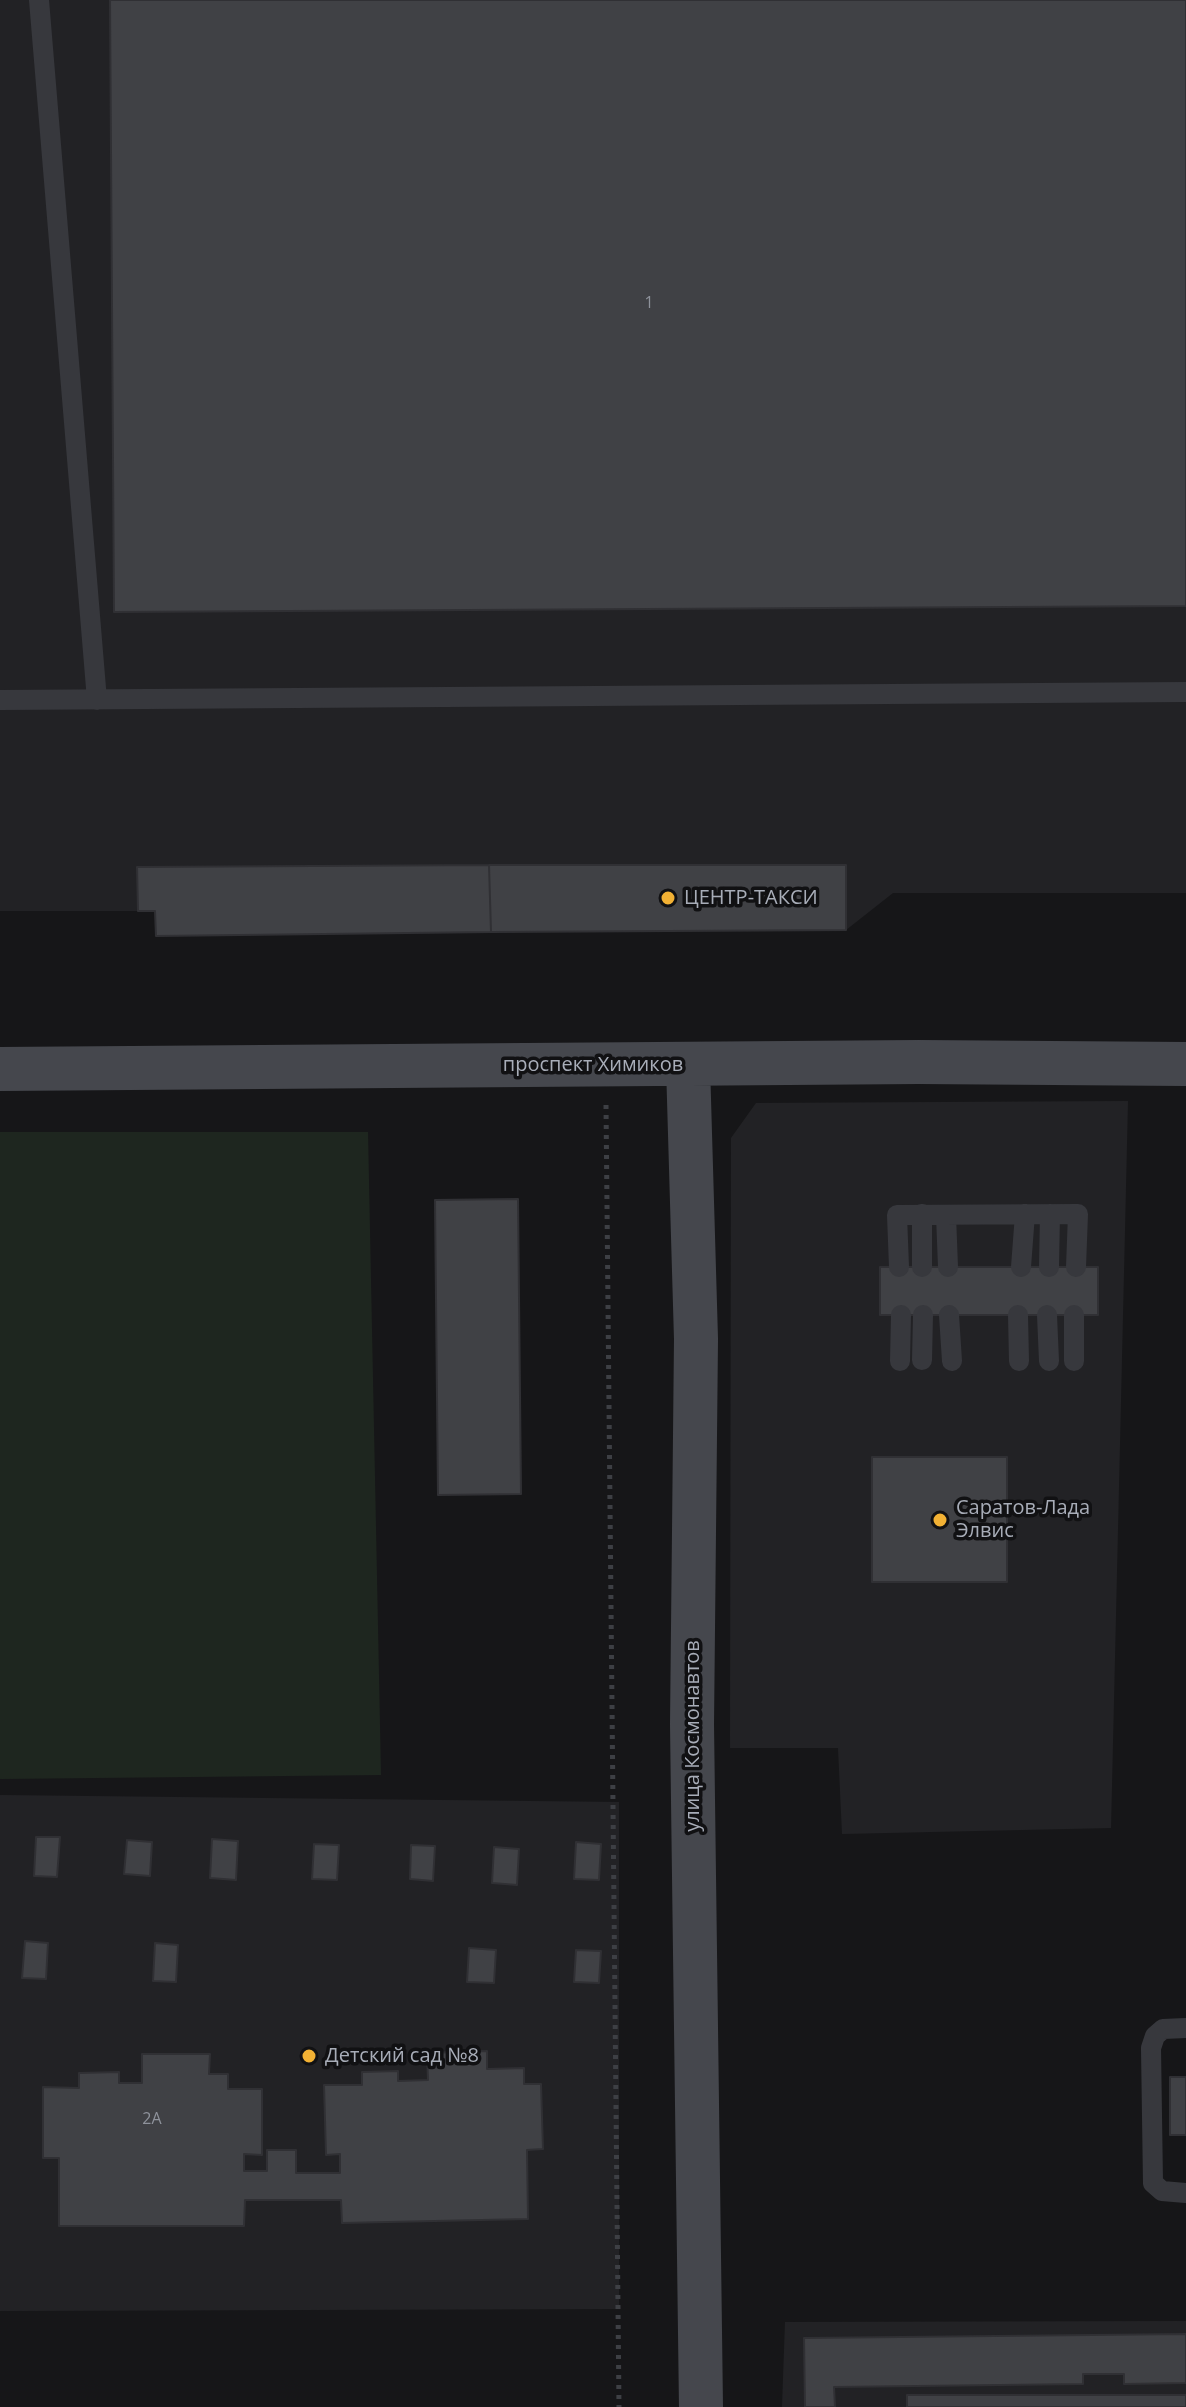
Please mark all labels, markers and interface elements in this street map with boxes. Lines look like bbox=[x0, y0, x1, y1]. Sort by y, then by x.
house number: 1 bbox=[644, 293, 654, 313]
place label: ЦЕНТР-ТАКСИ bbox=[684, 886, 818, 910]
marker: ЦЕНТР-ТАКСИ bbox=[659, 889, 677, 907]
street label: проспект Химиков bbox=[503, 1053, 683, 1077]
place label: Саратов-Лада Элвис bbox=[956, 1496, 1090, 1543]
marker: Саратов-Лада Элвис bbox=[931, 1511, 949, 1529]
street label: улица Космонавтов bbox=[681, 1640, 705, 1832]
place label: Детский сад №8 bbox=[325, 2044, 479, 2068]
marker: Детский сад №8 bbox=[300, 2047, 318, 2065]
house number: 2А bbox=[142, 2109, 162, 2129]

